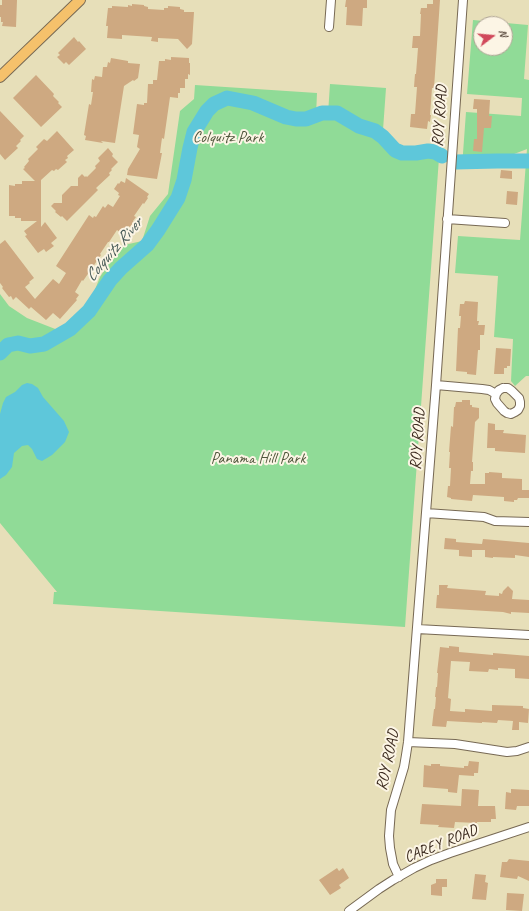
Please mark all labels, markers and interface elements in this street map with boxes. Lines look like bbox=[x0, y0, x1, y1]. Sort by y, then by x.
north arrow bbox=[473, 16, 513, 56]
text: N bbox=[496, 28, 511, 38]
street label: ROY ROAD bbox=[428, 85, 452, 147]
park label: Colquitz Park bbox=[193, 128, 263, 148]
water label: Colquitz River bbox=[81, 214, 147, 286]
street label: ROY ROAD bbox=[406, 408, 430, 470]
park label: Panama Hill Park bbox=[211, 449, 305, 469]
street label: ROY ROAD bbox=[372, 728, 404, 792]
street label: CAREY ROAD bbox=[402, 821, 480, 867]

